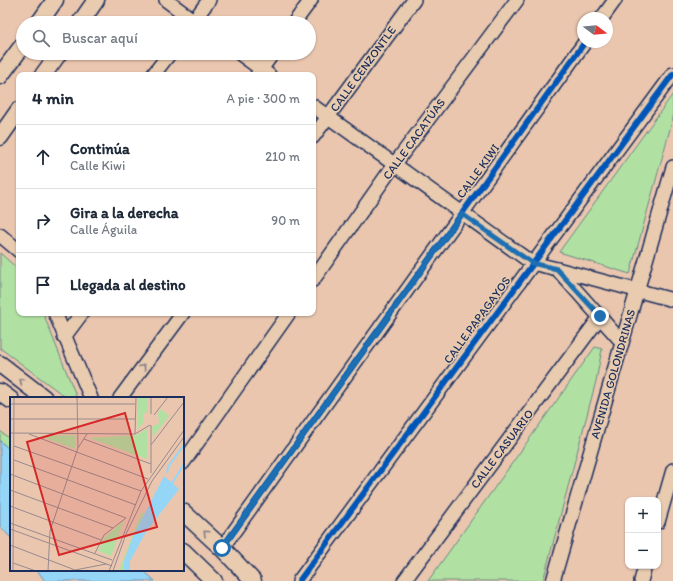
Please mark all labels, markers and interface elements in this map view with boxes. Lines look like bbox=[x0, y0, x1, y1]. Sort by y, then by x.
north arrow bbox=[577, 12, 613, 48]
search box bbox=[16, 16, 316, 60]
street label: CALLE CENZONTLE bbox=[327, 23, 399, 115]
icon: search bbox=[30, 27, 52, 49]
text: Buscar aquí bbox=[62, 29, 138, 47]
text: 4 min bbox=[32, 88, 74, 108]
text: A pie · 300 m bbox=[226, 91, 300, 106]
street label: CALLE CACATÚAS bbox=[380, 96, 448, 182]
text: Continúa bbox=[70, 140, 130, 158]
street label: CALLE KIWI bbox=[454, 141, 502, 201]
icon: ahead bbox=[32, 146, 54, 168]
text: 210 m bbox=[265, 149, 300, 164]
text: Calle Kiwi bbox=[70, 158, 125, 173]
text: Gira a la derecha bbox=[70, 204, 179, 222]
icon: right bbox=[32, 210, 54, 232]
text: 90 m bbox=[271, 213, 300, 228]
text: Calle Águila bbox=[70, 222, 137, 237]
icon: arrive bbox=[32, 274, 54, 296]
street label: CALLE PAPAGAYOS bbox=[441, 274, 513, 366]
text: Llegada al destino bbox=[70, 276, 186, 294]
street label: AVENIDA GOLONDRINAS bbox=[588, 307, 638, 440]
route end bbox=[591, 307, 609, 325]
one-way arrow bbox=[139, 364, 146, 371]
one-way arrow bbox=[20, 379, 27, 386]
inset map bbox=[10, 397, 184, 571]
street label: CALLE CASUARIO bbox=[468, 407, 536, 491]
map controls bbox=[625, 497, 661, 569]
button: + bbox=[625, 497, 661, 533]
one-way arrow bbox=[203, 531, 211, 538]
button: − bbox=[625, 533, 661, 569]
route start bbox=[213, 539, 231, 557]

